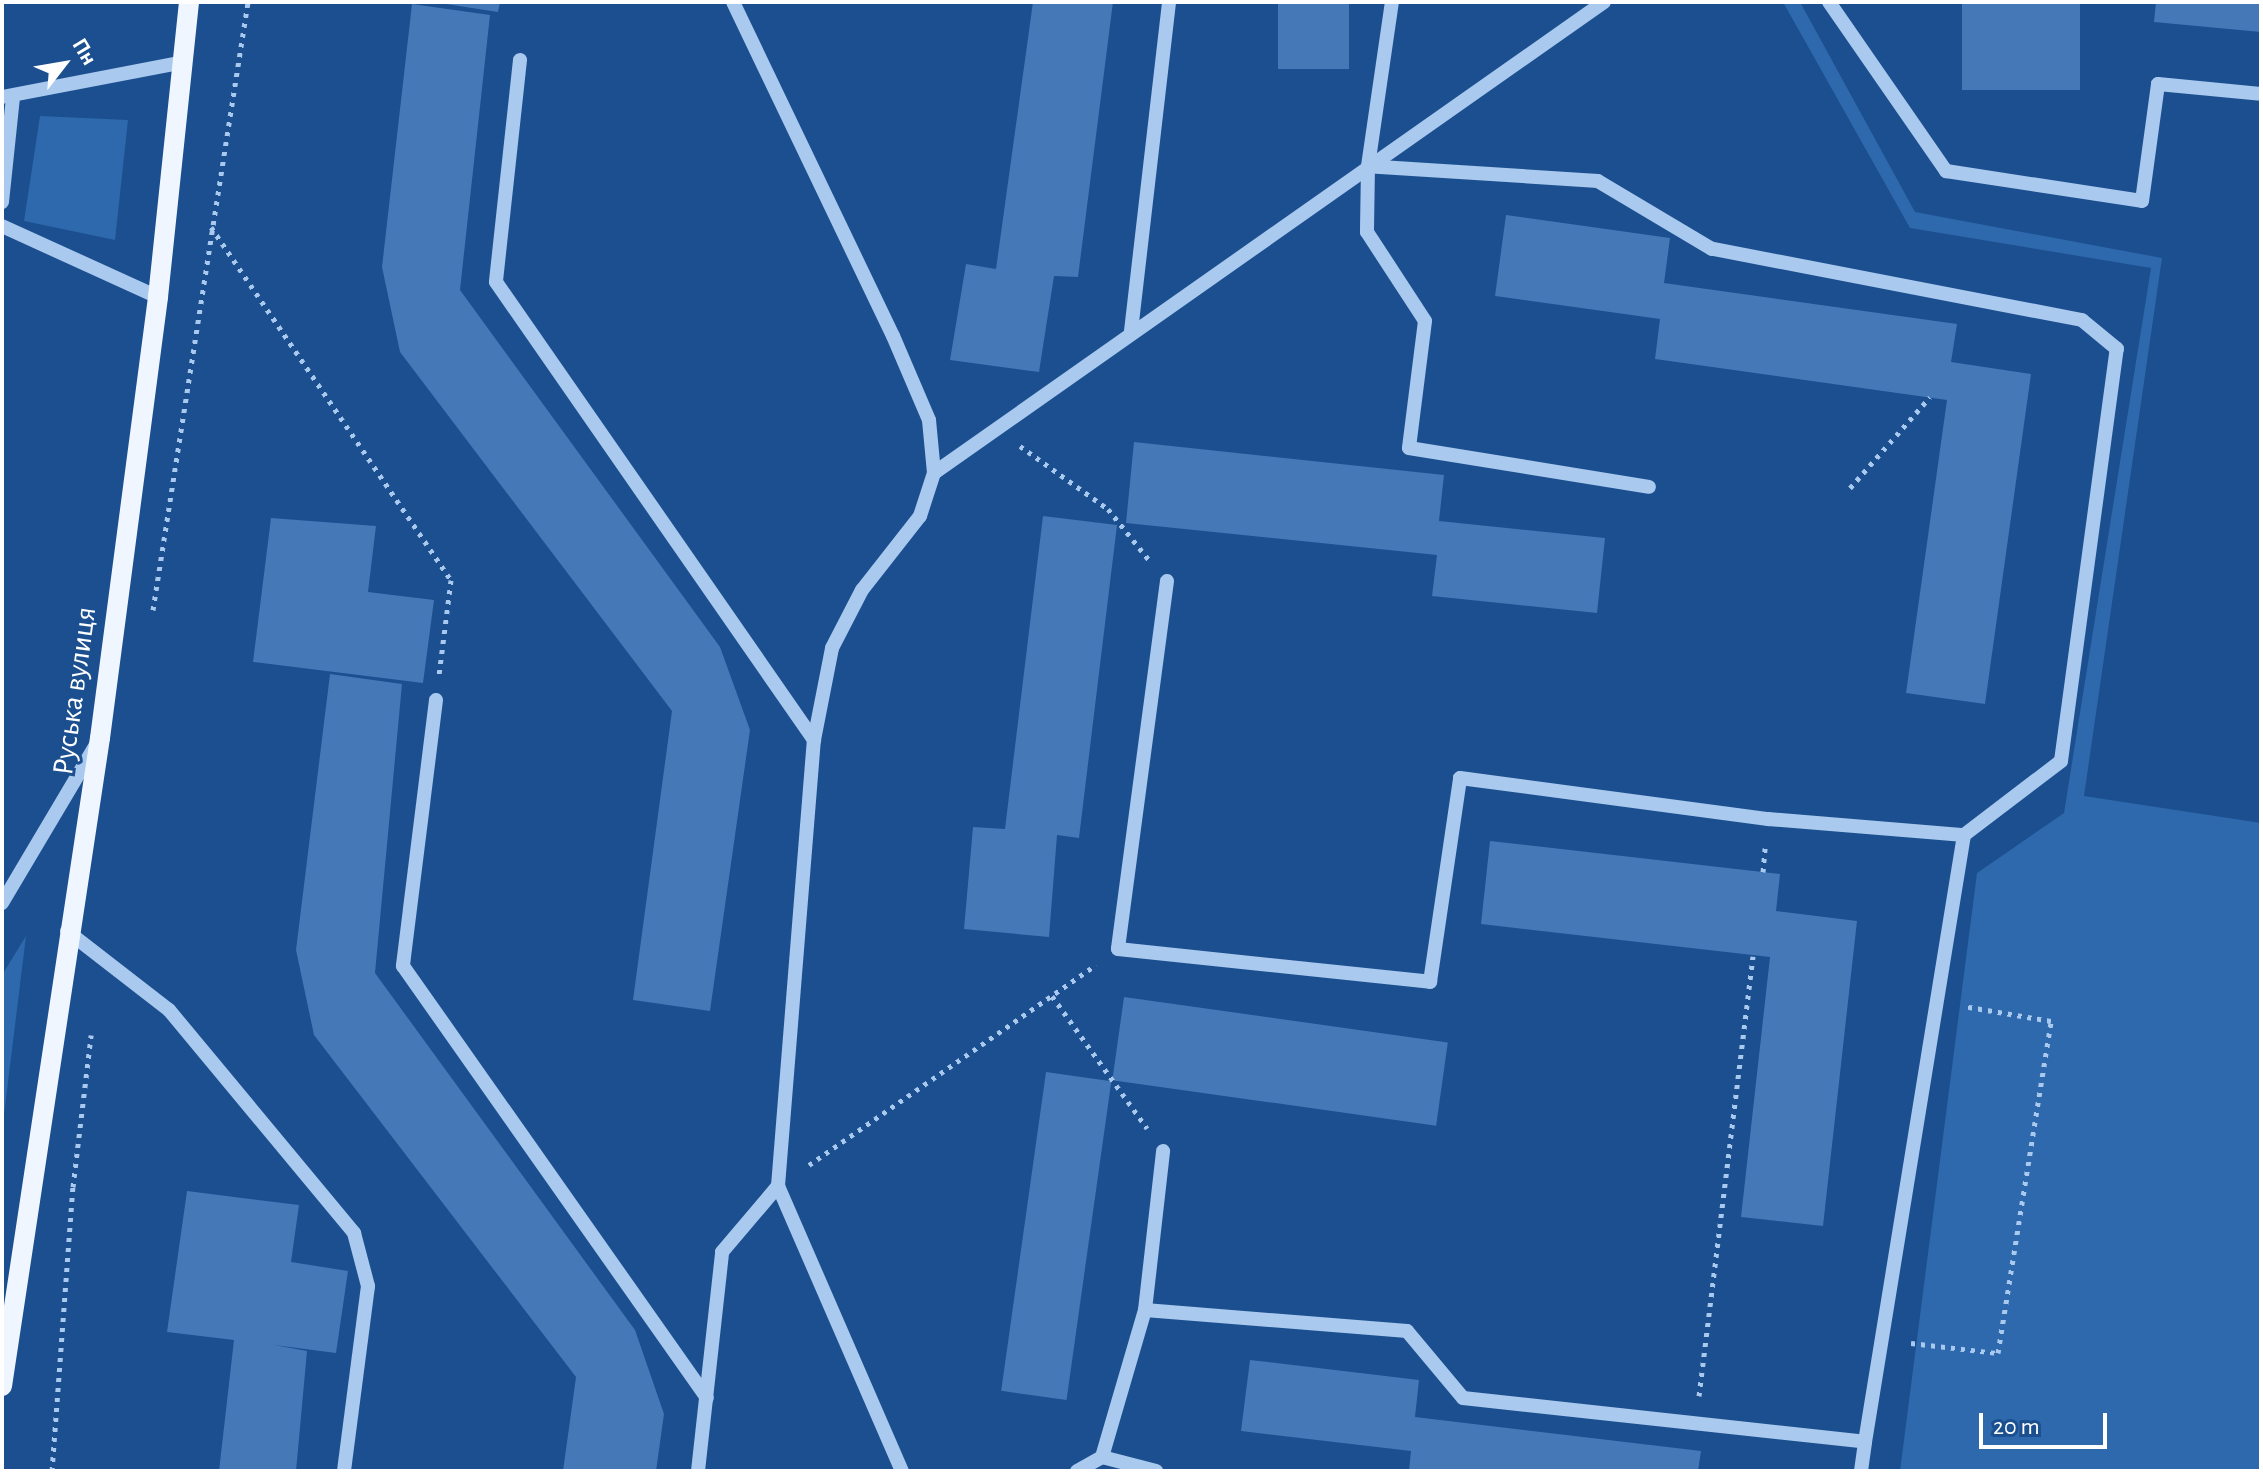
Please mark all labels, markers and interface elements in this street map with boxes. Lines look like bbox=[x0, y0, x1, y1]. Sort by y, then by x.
north arrow bbox=[24, 24, 104, 104]
text: Пн bbox=[68, 34, 101, 69]
street label: Руська вулиця bbox=[45, 604, 105, 778]
scale bar bbox=[1983, 1397, 2111, 1447]
text: 20 m bbox=[1993, 1415, 2040, 1439]

